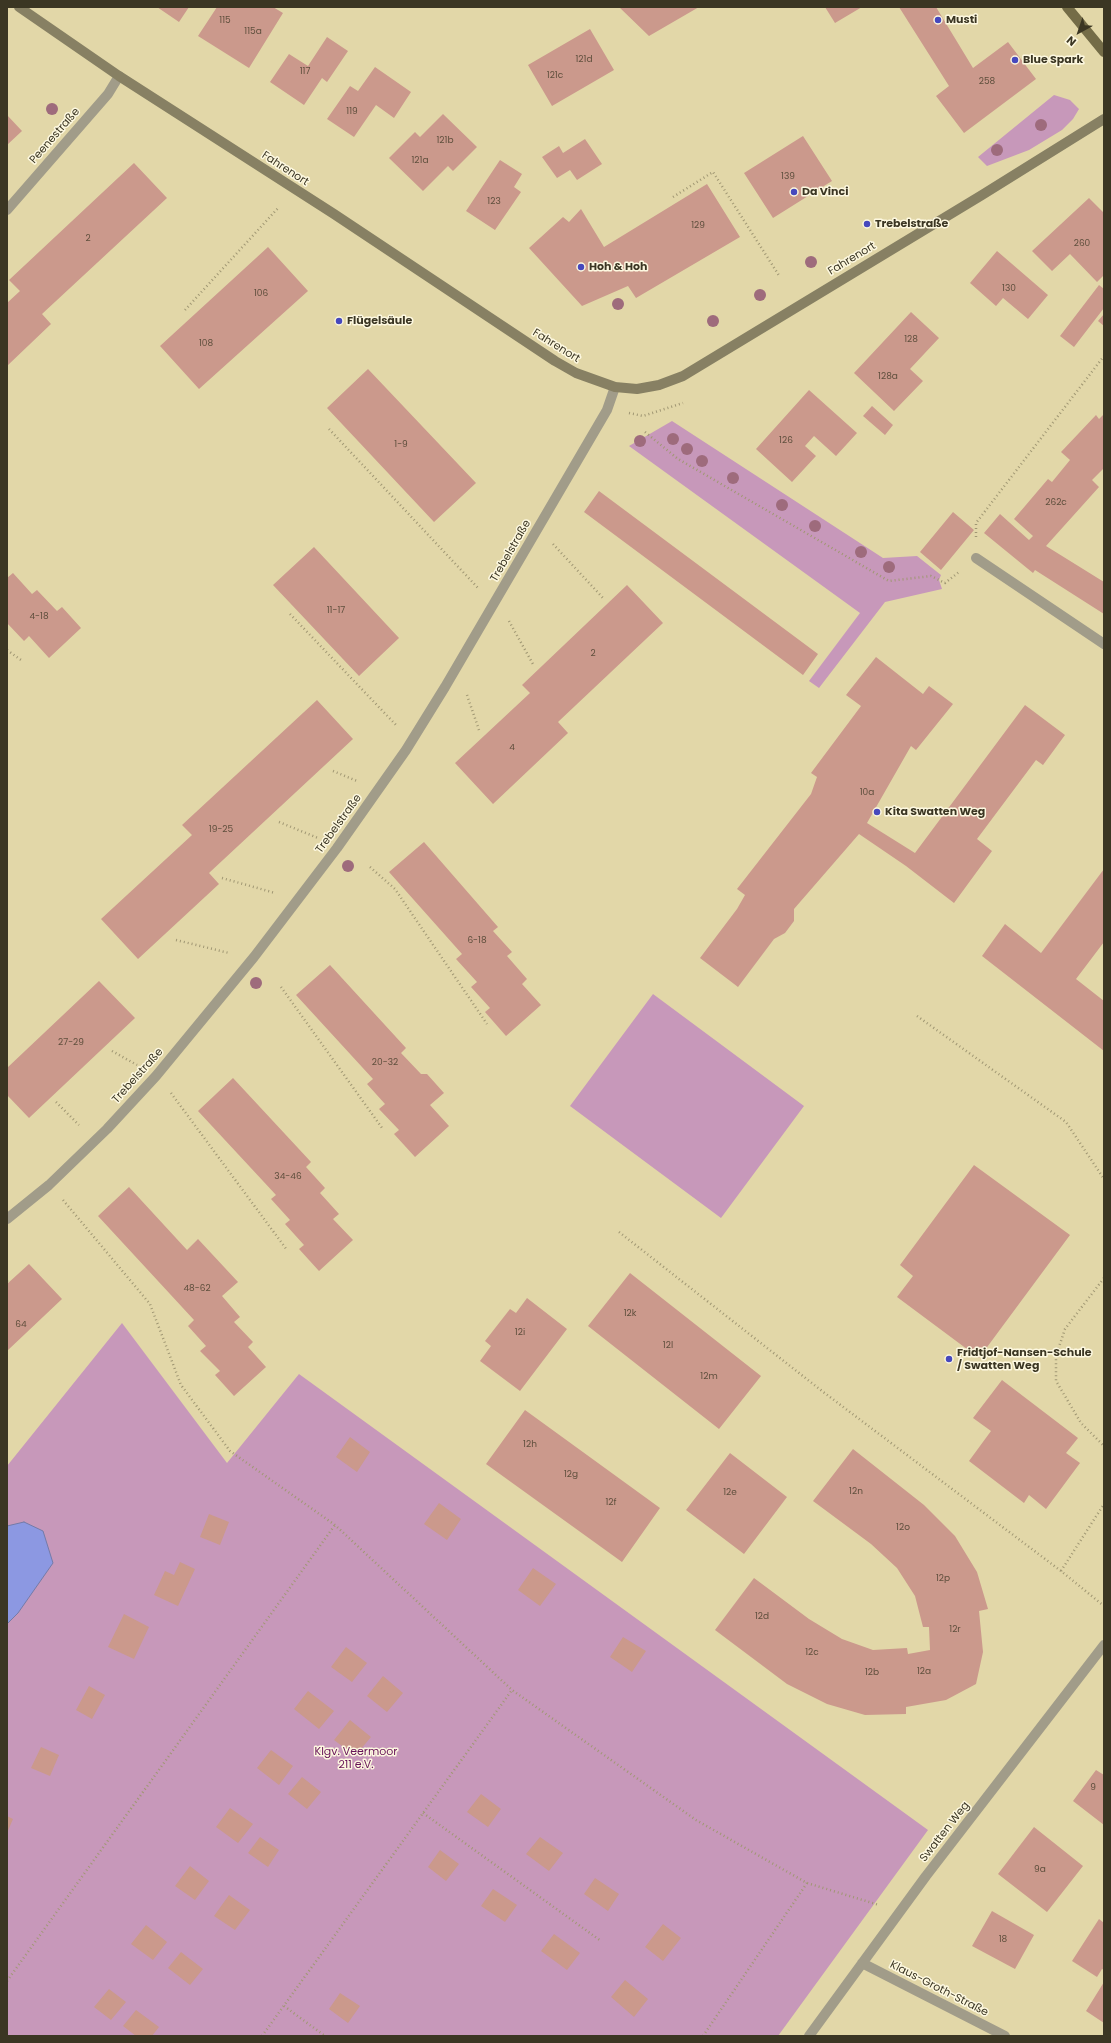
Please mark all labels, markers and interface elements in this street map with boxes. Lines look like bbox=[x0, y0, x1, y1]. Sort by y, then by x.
north arrow bbox=[1059, 12, 1099, 52]
place label: Musti bbox=[946, 13, 977, 27]
marker: Musti bbox=[933, 15, 943, 25]
house number: 115 bbox=[219, 16, 231, 26]
house number: 115a bbox=[244, 27, 262, 37]
text: N bbox=[1063, 32, 1080, 50]
place label: Blue Spark bbox=[1023, 53, 1083, 67]
house number: 121d bbox=[575, 55, 593, 65]
marker: Blue Spark bbox=[1010, 55, 1020, 65]
house number: 117 bbox=[300, 67, 310, 77]
house number: 121c bbox=[547, 71, 563, 81]
house number: 258 bbox=[979, 77, 995, 87]
street label: Peenestraße bbox=[27, 105, 83, 167]
house number: 119 bbox=[346, 107, 358, 117]
house number: 121b bbox=[436, 136, 454, 146]
street label: Fahrenort bbox=[259, 149, 311, 189]
house number: 121a bbox=[411, 156, 429, 166]
house number: 139 bbox=[781, 172, 795, 182]
place label: Da Vinci bbox=[802, 185, 848, 199]
marker: Da Vinci bbox=[789, 187, 799, 197]
house number: 123 bbox=[487, 197, 501, 207]
place label: Trebelstraße bbox=[875, 217, 948, 231]
marker: Trebelstraße bbox=[862, 219, 872, 229]
house number: 129 bbox=[691, 221, 705, 231]
house number: 2 bbox=[85, 234, 91, 244]
house number: 260 bbox=[1074, 239, 1090, 249]
street label: Fahrenort bbox=[826, 240, 878, 278]
place label: Hoh & Hoh bbox=[589, 260, 647, 274]
marker: Hoh & Hoh bbox=[576, 262, 586, 272]
house number: 130 bbox=[1002, 284, 1016, 294]
house number: 106 bbox=[254, 289, 268, 299]
place label: Flügelsäule bbox=[347, 314, 412, 328]
marker: Flügelsäule bbox=[334, 316, 344, 326]
street label: Fahrenort bbox=[530, 326, 582, 366]
house number: 128 bbox=[904, 335, 918, 345]
house number: 108 bbox=[199, 339, 213, 349]
house number: 128a bbox=[878, 372, 898, 382]
house number: 126 bbox=[779, 436, 793, 446]
house number: 1-9 bbox=[394, 440, 408, 450]
house number: 262c bbox=[1045, 498, 1067, 508]
street label: Trebelstraße bbox=[488, 518, 534, 584]
house number: 11-17 bbox=[327, 606, 345, 616]
house number: 4-18 bbox=[29, 612, 49, 622]
house number: 2 bbox=[590, 649, 596, 659]
house number: 4 bbox=[509, 743, 515, 753]
house number: 10a bbox=[860, 788, 874, 798]
street label: Trebelstraße bbox=[313, 792, 365, 856]
place label: Kita Swatten Weg bbox=[885, 805, 985, 819]
marker: Kita Swatten Weg bbox=[872, 807, 882, 817]
house number: 19-25 bbox=[209, 825, 233, 835]
house number: 6-18 bbox=[467, 936, 487, 946]
house number: 27-29 bbox=[58, 1038, 84, 1048]
street label: Trebelstraße bbox=[110, 1046, 166, 1106]
house number: 20-32 bbox=[372, 1058, 398, 1068]
house number: 34-46 bbox=[274, 1172, 302, 1182]
house number: 48-62 bbox=[183, 1284, 211, 1294]
house number: 12k bbox=[624, 1309, 636, 1319]
house number: 64 bbox=[15, 1320, 27, 1330]
house number: 12i bbox=[515, 1328, 525, 1338]
house number: 12l bbox=[663, 1341, 673, 1351]
place label: Fridtjof-Nansen-Schule / Swatten Weg bbox=[957, 1346, 1092, 1372]
marker: Fridtjof-Nansen-Schule / Swatten Weg bbox=[944, 1354, 954, 1364]
house number: 12m bbox=[700, 1372, 718, 1382]
house number: 12h bbox=[523, 1440, 537, 1450]
house number: 12g bbox=[564, 1470, 578, 1480]
house number: 12n bbox=[849, 1487, 863, 1497]
house number: 12e bbox=[723, 1488, 737, 1498]
house number: 12f bbox=[605, 1498, 617, 1508]
house number: 12o bbox=[896, 1523, 910, 1533]
house number: 12p bbox=[936, 1574, 950, 1584]
house number: 12d bbox=[755, 1612, 769, 1622]
house number: 12r bbox=[949, 1625, 961, 1635]
house number: 12c bbox=[805, 1648, 819, 1658]
house number: 12a bbox=[917, 1667, 931, 1677]
house number: 12b bbox=[865, 1668, 879, 1678]
park label: Klgv. Veermoor 211 e.V. bbox=[315, 1745, 397, 1771]
house number: 9 bbox=[1090, 1783, 1096, 1793]
street label: Swatten Weg bbox=[917, 1799, 973, 1865]
house number: 9a bbox=[1034, 1865, 1046, 1875]
house number: 18 bbox=[999, 1935, 1007, 1945]
street label: Klaus-Groth-Straße bbox=[888, 1958, 990, 2020]

